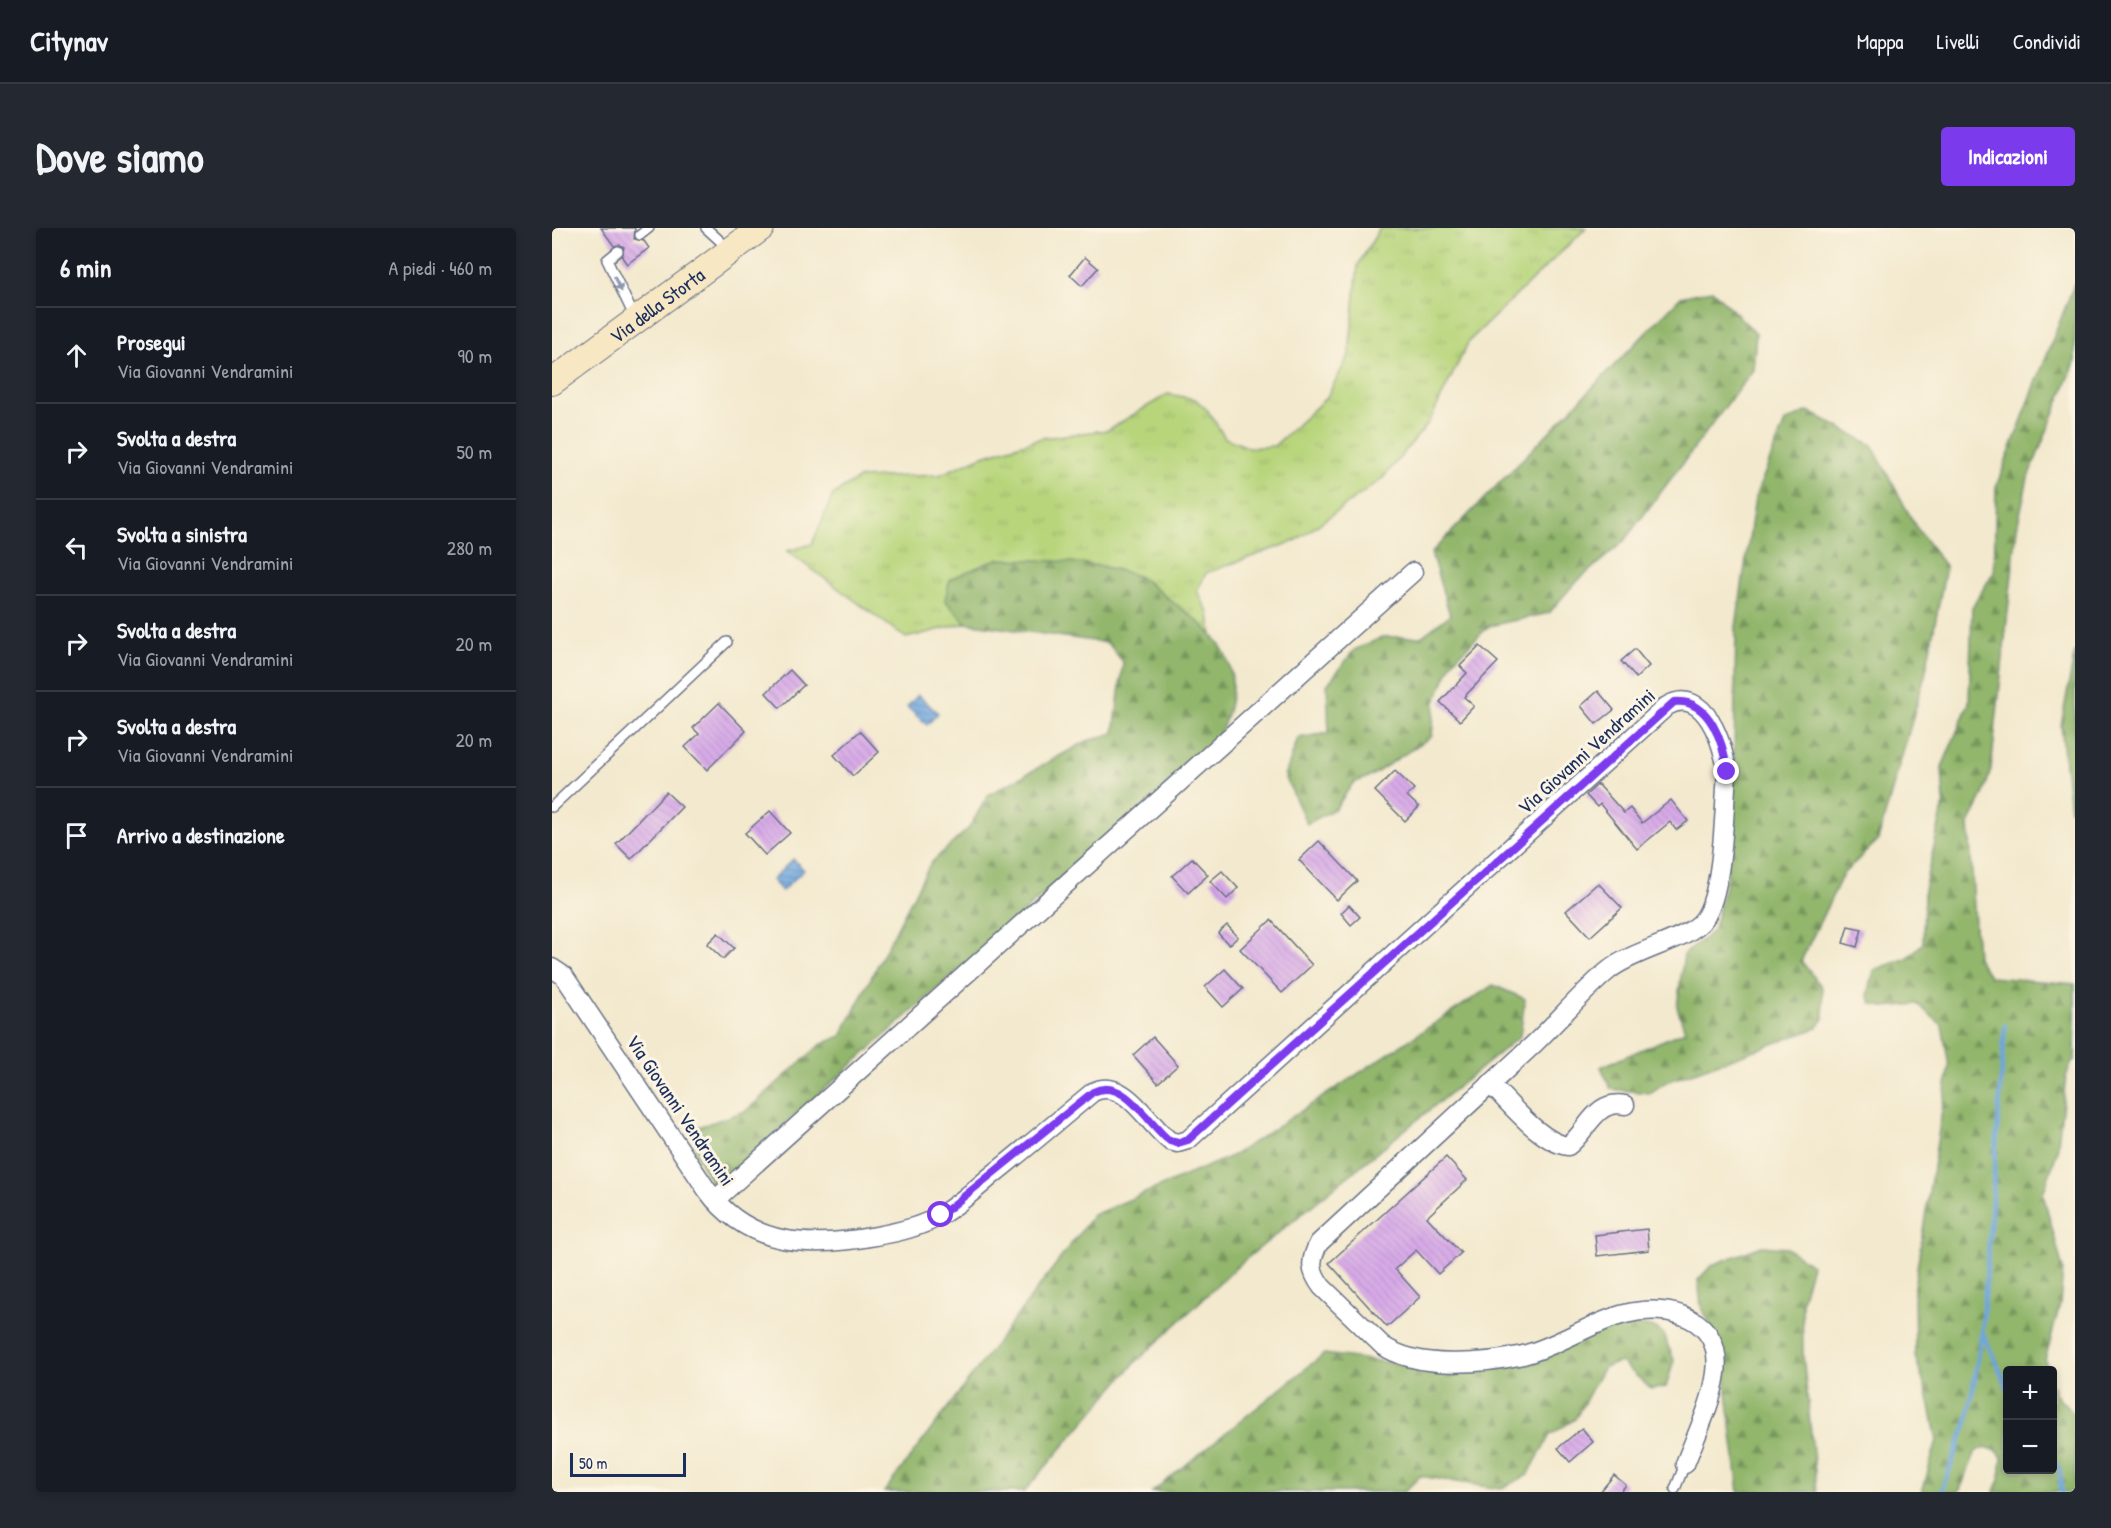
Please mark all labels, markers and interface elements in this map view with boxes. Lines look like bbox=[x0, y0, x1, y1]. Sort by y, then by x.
text: Citynav bbox=[30, 22, 108, 60]
text: Mappa bbox=[1857, 27, 1904, 56]
text: Livelli bbox=[1937, 27, 1980, 56]
text: Condividi bbox=[2013, 27, 2081, 56]
button: Indicazioni bbox=[1941, 127, 2075, 186]
text: Dove siamo bbox=[36, 128, 204, 185]
text: 6 min bbox=[60, 250, 112, 285]
text: A piedi · 460 m bbox=[389, 254, 492, 281]
street label: Via della Storta bbox=[604, 261, 710, 349]
one-way arrow bbox=[614, 275, 623, 292]
text: Prosegui bbox=[117, 327, 186, 357]
icon: ahead bbox=[60, 339, 93, 372]
text: 90 m bbox=[458, 342, 492, 369]
text: Via Giovanni Vendramini bbox=[117, 357, 293, 384]
text: Svolta a destra bbox=[117, 423, 236, 453]
icon: right bbox=[60, 435, 93, 468]
text: 50 m bbox=[456, 438, 492, 465]
text: Via Giovanni Vendramini bbox=[117, 453, 293, 480]
text: Svolta a sinistra bbox=[117, 519, 247, 549]
icon: left bbox=[60, 531, 93, 564]
text: 280 m bbox=[447, 534, 492, 561]
text: Via Giovanni Vendramini bbox=[117, 549, 293, 576]
text: Svolta a destra bbox=[117, 615, 236, 645]
icon: right bbox=[60, 627, 93, 660]
text: 20 m bbox=[455, 630, 492, 657]
text: Via Giovanni Vendramini bbox=[117, 645, 293, 672]
street label: Via Giovanni Vendramini bbox=[1511, 682, 1661, 820]
text: Svolta a destra bbox=[117, 711, 236, 741]
icon: right bbox=[60, 723, 93, 756]
text: 20 m bbox=[455, 726, 492, 753]
text: Via Giovanni Vendramini bbox=[117, 741, 293, 768]
route end bbox=[1713, 758, 1739, 784]
icon: arrive bbox=[60, 819, 93, 852]
text: Arrivo a destinazione bbox=[117, 820, 285, 850]
street label: Via Giovanni Vendramini bbox=[620, 1029, 742, 1191]
route start bbox=[927, 1201, 953, 1227]
map controls bbox=[2003, 1366, 2057, 1474]
button: + bbox=[2003, 1366, 2057, 1420]
button: − bbox=[2003, 1420, 2057, 1474]
scale bar bbox=[570, 1450, 686, 1478]
text: 50 m bbox=[579, 1452, 608, 1474]

